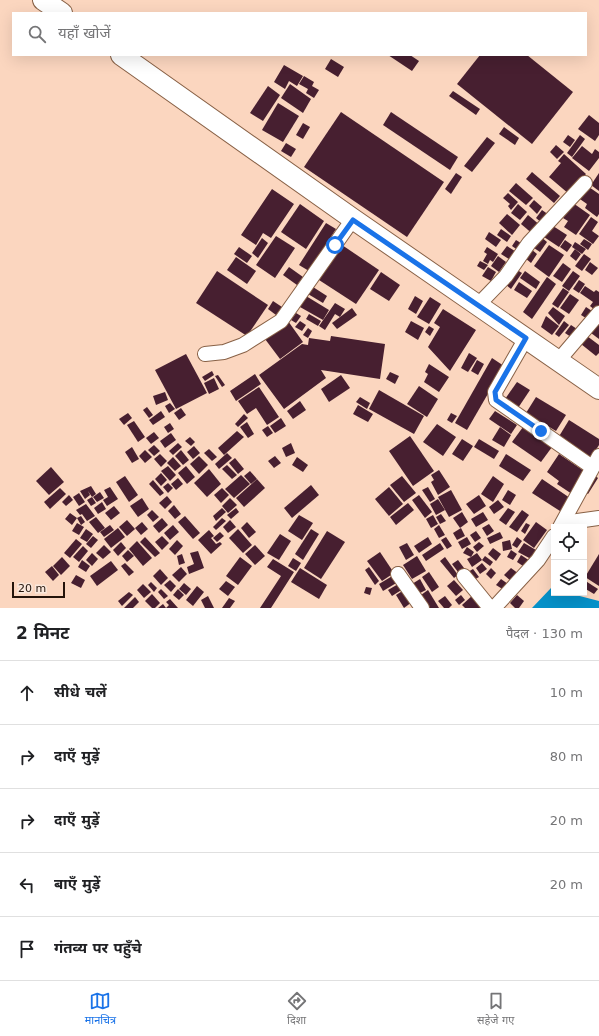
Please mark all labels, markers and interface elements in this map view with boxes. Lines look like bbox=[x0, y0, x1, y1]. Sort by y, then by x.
search box bbox=[12, 12, 587, 56]
icon: search bbox=[26, 23, 48, 45]
text: यहाँ खोजें bbox=[58, 24, 111, 42]
route start bbox=[326, 236, 344, 254]
route end bbox=[532, 422, 550, 440]
map controls bbox=[551, 524, 587, 596]
button: locate bbox=[551, 524, 587, 560]
button: layers bbox=[551, 560, 587, 596]
scale bar bbox=[12, 580, 65, 599]
text: 20 m bbox=[18, 582, 46, 595]
text: 2 मिनट bbox=[16, 623, 69, 643]
text: पैदल · 130 m bbox=[506, 626, 583, 641]
icon: ahead bbox=[16, 682, 38, 704]
text: सीधे चलें bbox=[54, 683, 107, 701]
text: 10 m bbox=[550, 685, 583, 700]
icon: right bbox=[16, 746, 38, 768]
text: दाएँ मुड़ें bbox=[54, 747, 100, 765]
text: 80 m bbox=[550, 749, 583, 764]
icon: right bbox=[16, 810, 38, 832]
text: दाएँ मुड़ें bbox=[54, 811, 100, 829]
text: 20 m bbox=[550, 813, 583, 828]
icon: left bbox=[16, 874, 38, 896]
text: बाएँ मुड़ें bbox=[54, 875, 100, 893]
text: 20 m bbox=[550, 877, 583, 892]
icon: arrive bbox=[16, 938, 38, 960]
text: गंतव्य पर पहुँचे bbox=[54, 939, 142, 957]
tab: मानचित्र bbox=[85, 990, 116, 1028]
tab: दिशा bbox=[286, 990, 308, 1028]
tab: सहेजे गए bbox=[477, 990, 514, 1028]

